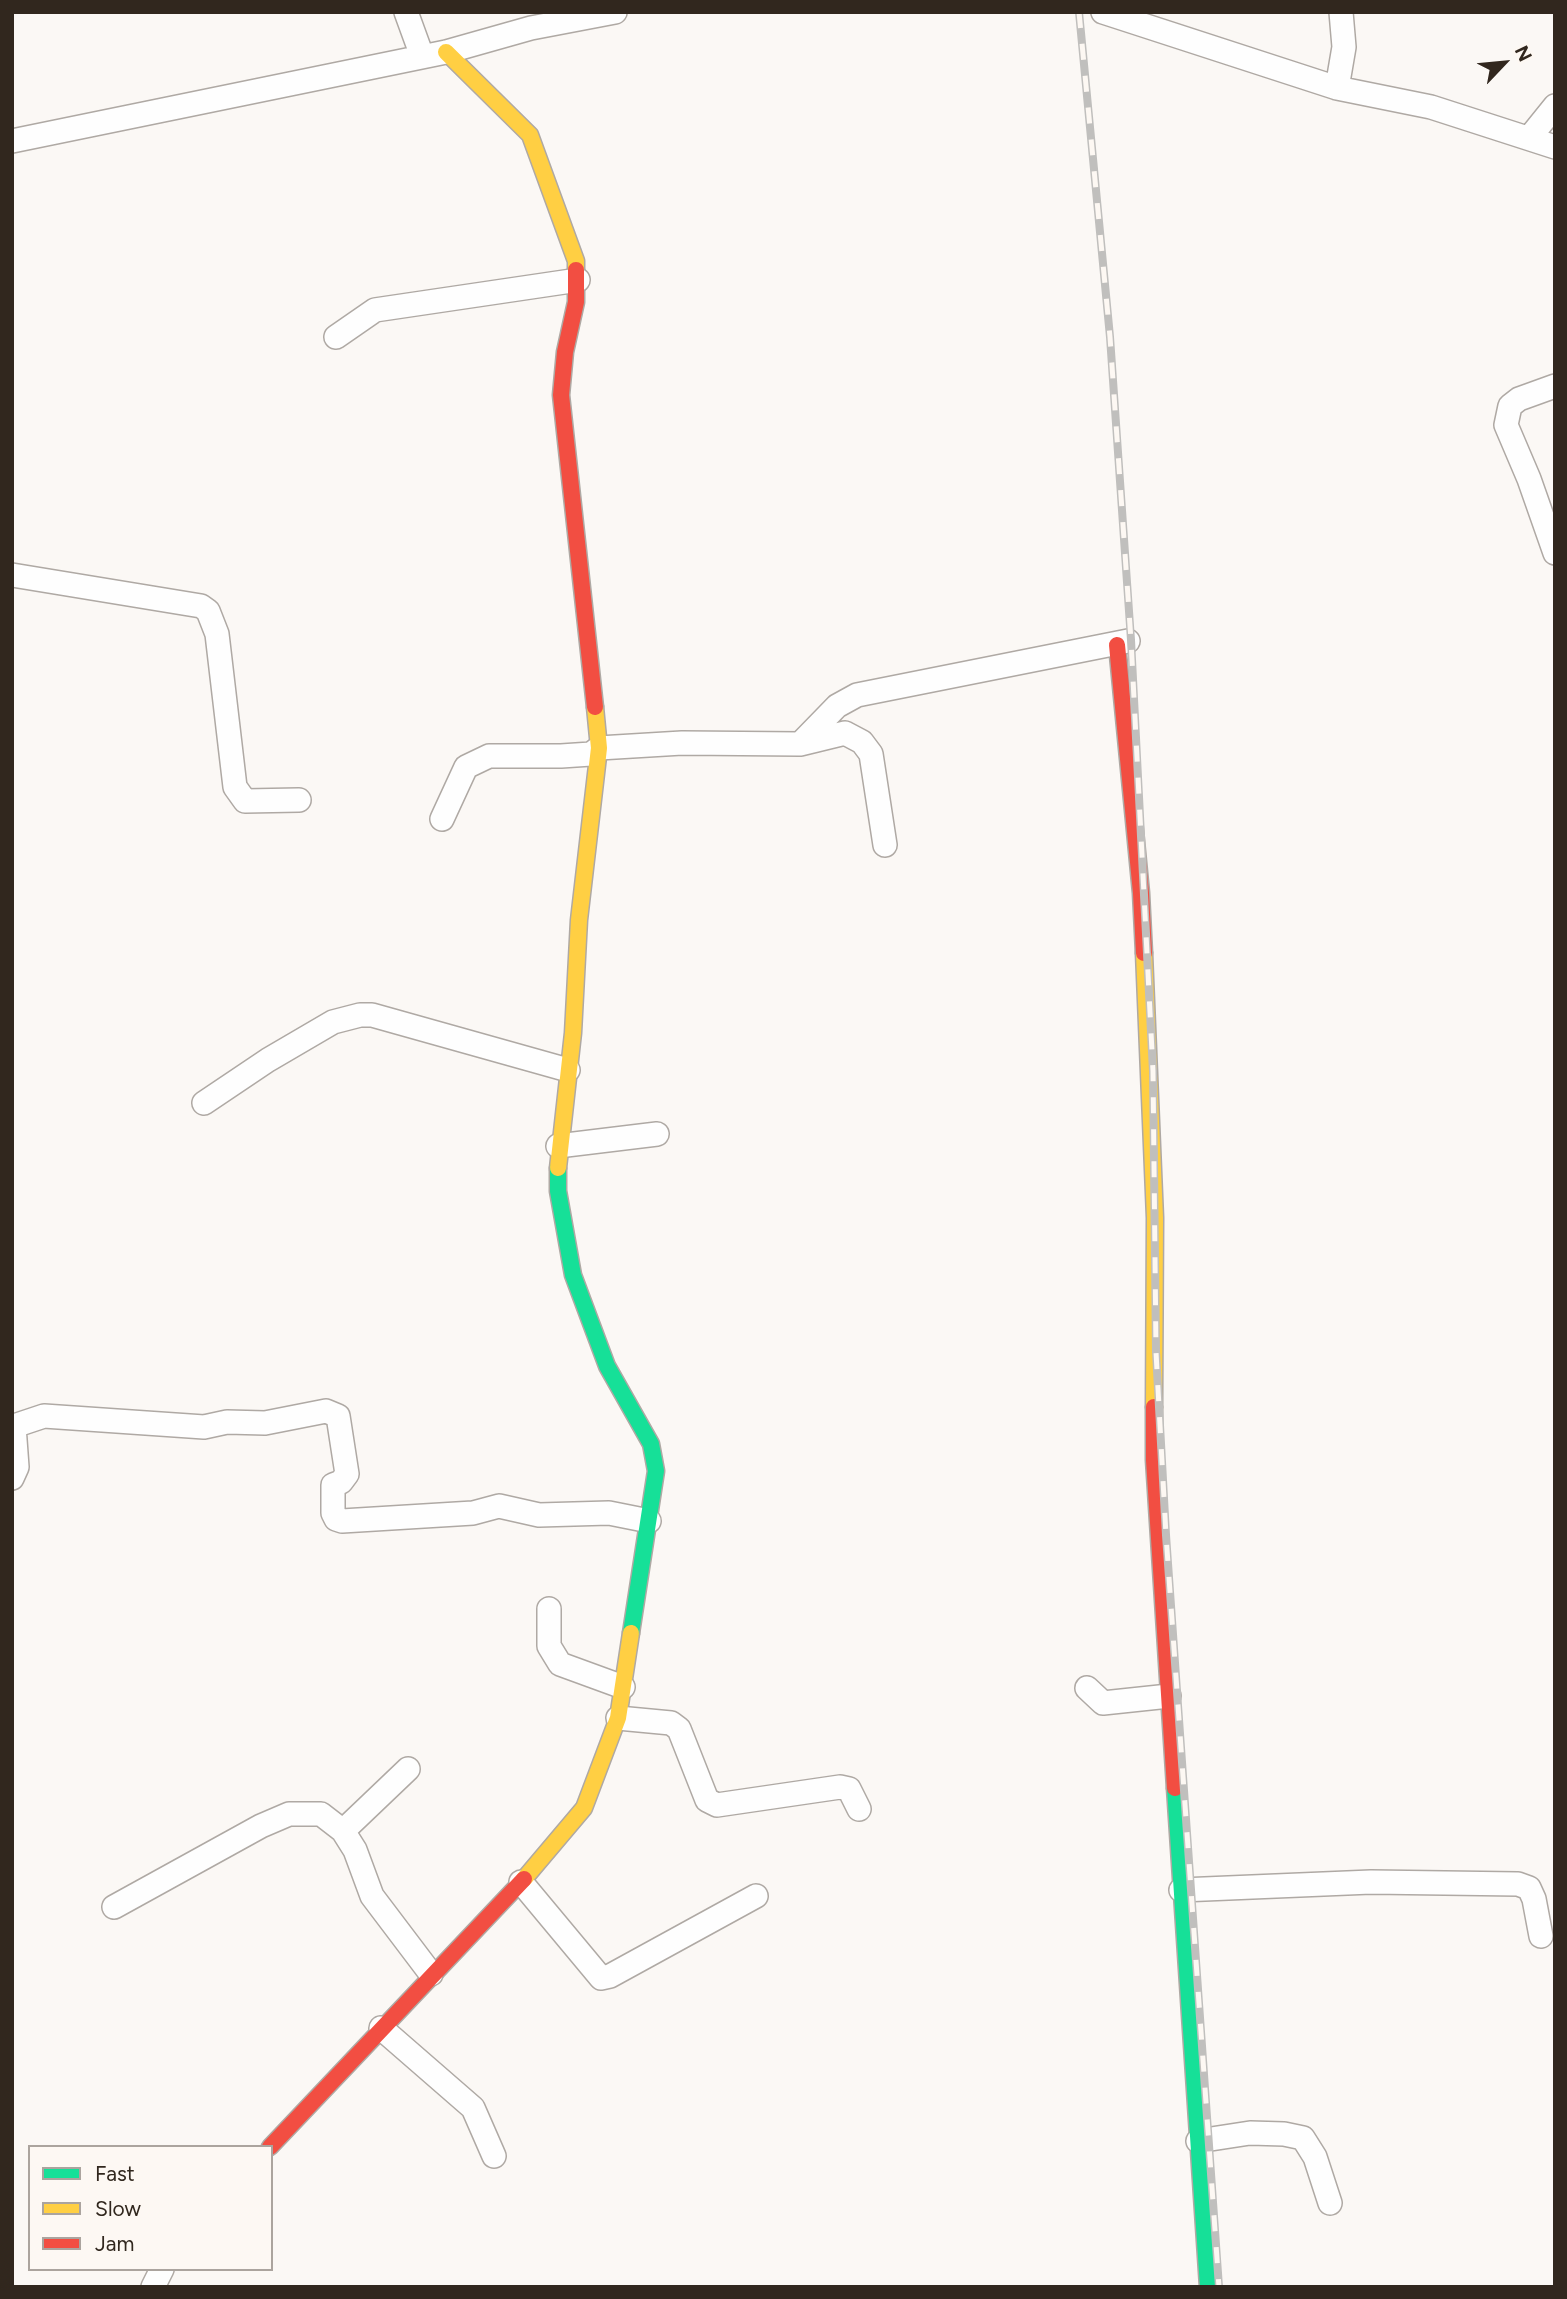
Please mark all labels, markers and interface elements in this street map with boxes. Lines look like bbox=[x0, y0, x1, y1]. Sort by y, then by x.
north arrow bbox=[1469, 28, 1539, 98]
text: N bbox=[1510, 42, 1537, 65]
legend bbox=[28, 2145, 273, 2271]
text: Fast bbox=[95, 2161, 135, 2186]
text: Slow bbox=[95, 2196, 141, 2221]
text: Jam bbox=[95, 2231, 134, 2256]

